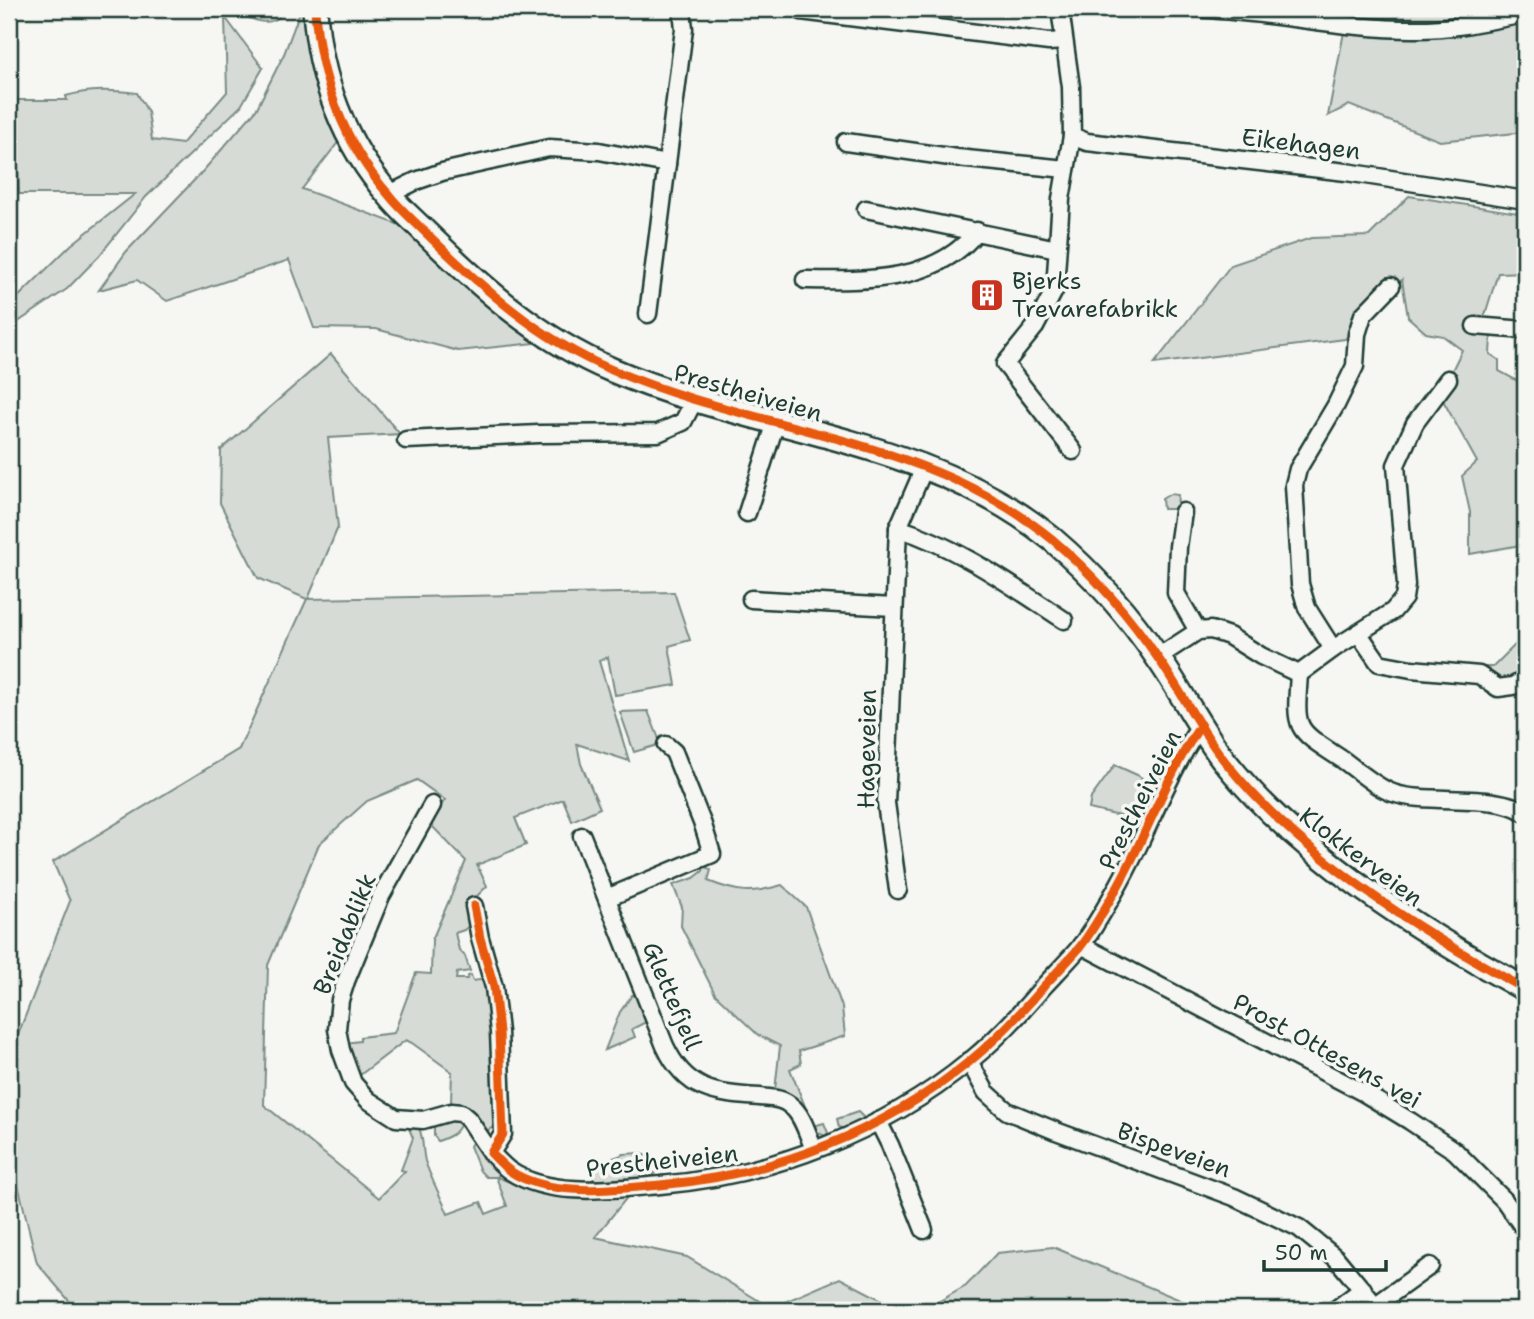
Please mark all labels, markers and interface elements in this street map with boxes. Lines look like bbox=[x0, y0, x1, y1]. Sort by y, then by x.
street label: Eikehagen bbox=[1240, 121, 1362, 167]
place label: Bjerks Trevarefabrikk bbox=[1012, 265, 1178, 325]
building icon: Bjerks Trevarefabrikk bbox=[968, 276, 1006, 314]
street label: Prestheiveien bbox=[670, 357, 826, 429]
street label: Hageveien bbox=[850, 689, 884, 809]
street label: Prestheiveien bbox=[1091, 725, 1189, 875]
street label: Klokkerveien bbox=[1293, 800, 1429, 914]
street label: Breidablikk bbox=[306, 868, 384, 1000]
street label: Glettefjell bbox=[635, 937, 709, 1056]
street label: Prost Ottesens vei bbox=[1227, 986, 1427, 1116]
street label: Bispeveien bbox=[1113, 1115, 1235, 1185]
street label: Prestheiveien bbox=[584, 1137, 740, 1185]
scale bar bbox=[1264, 1228, 1387, 1272]
text: 50 m bbox=[1275, 1239, 1328, 1267]

